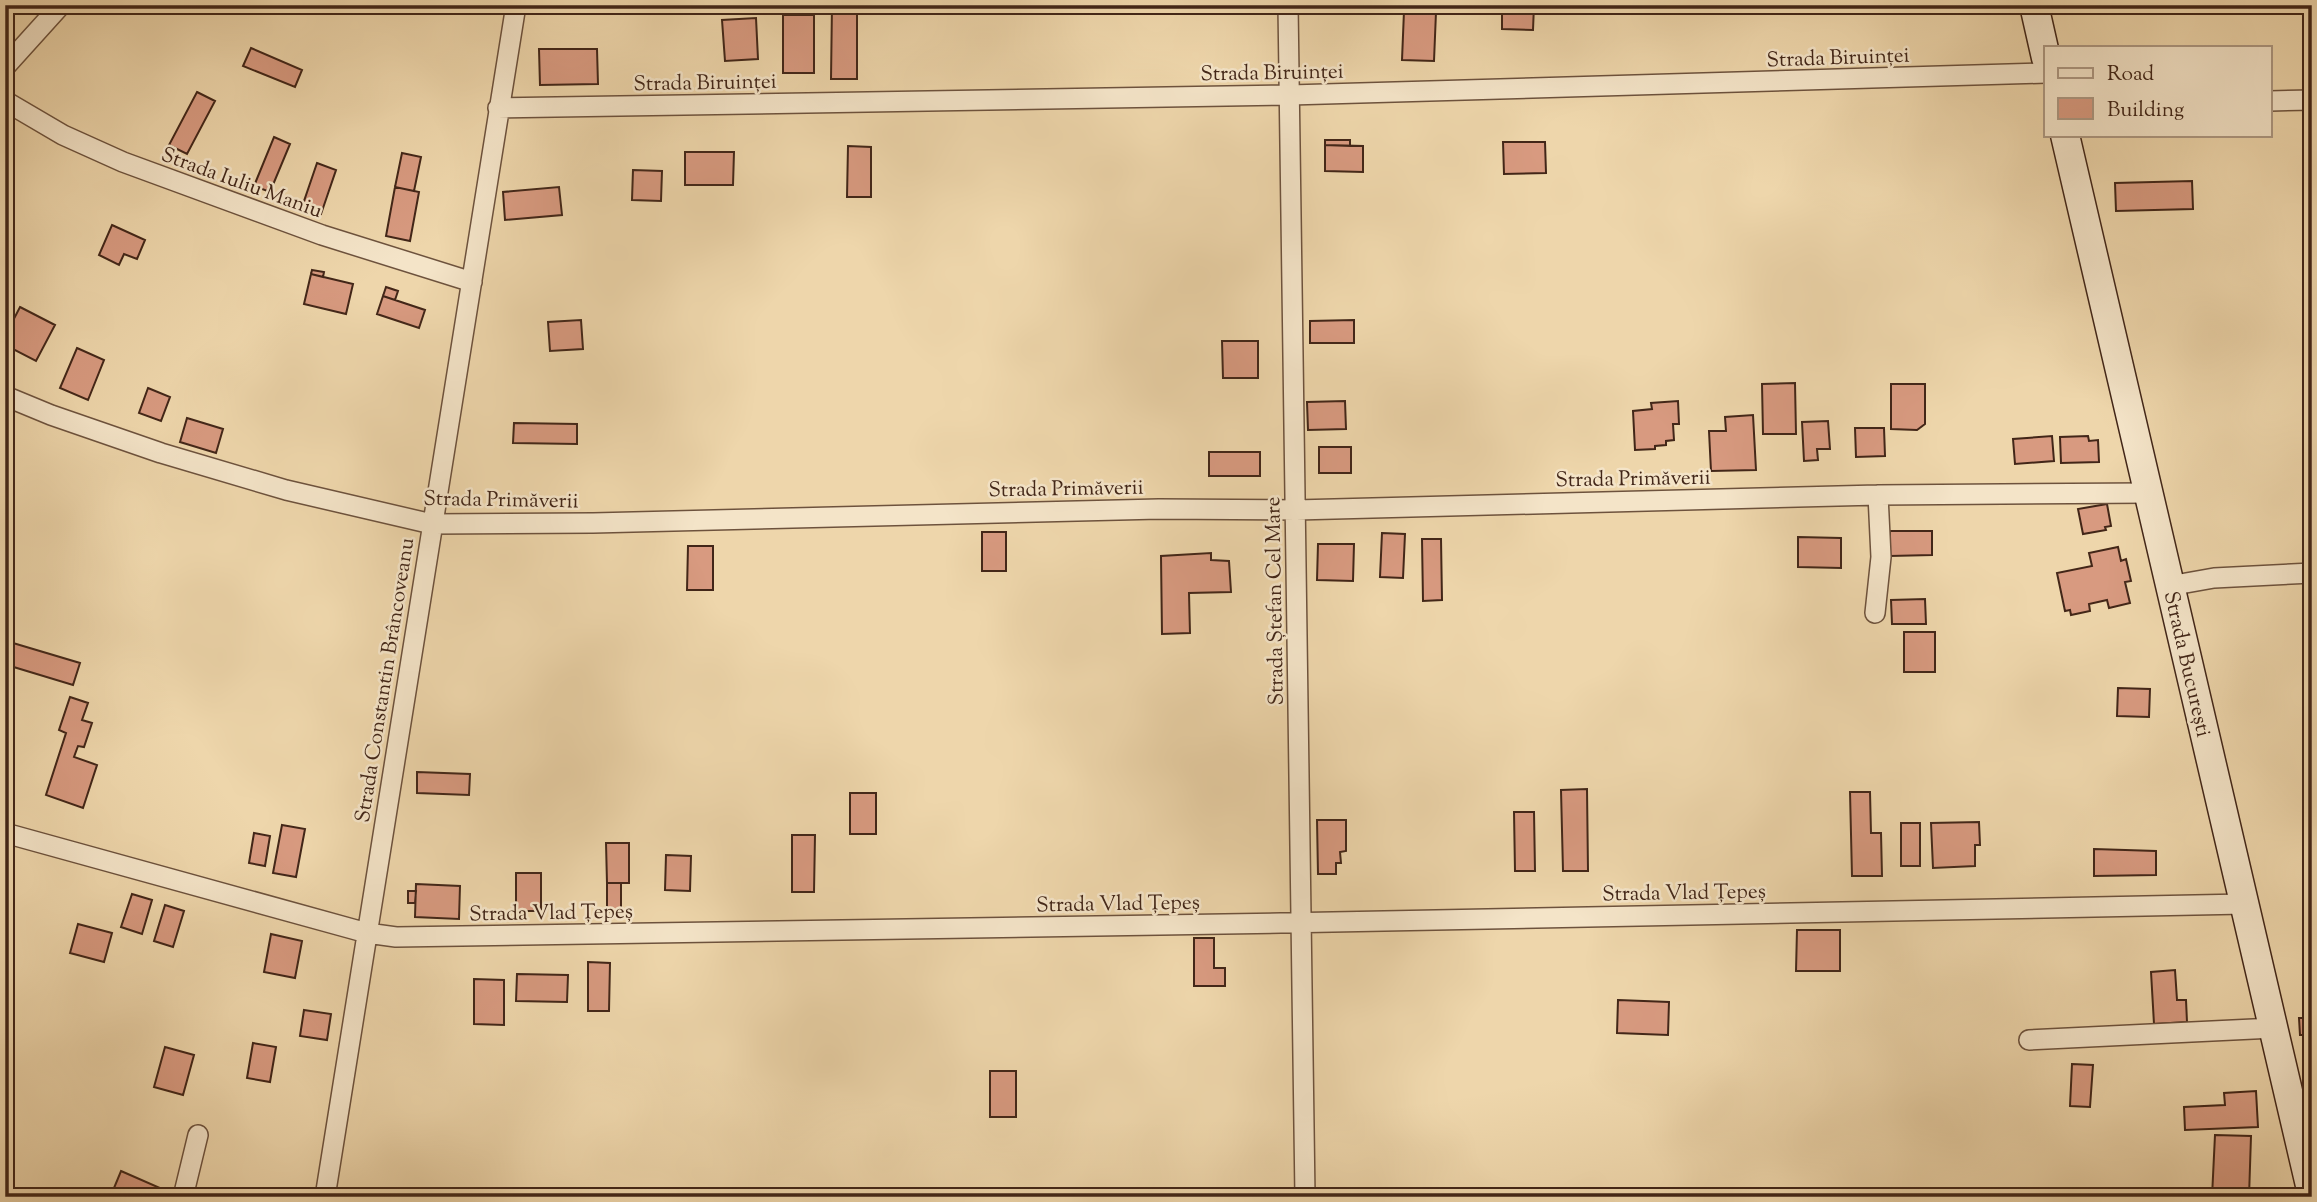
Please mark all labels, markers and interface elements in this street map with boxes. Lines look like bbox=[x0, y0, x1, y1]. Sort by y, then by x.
street label: Strada Biruinței bbox=[1766, 42, 1910, 76]
legend bbox=[2044, 46, 2272, 136]
street label: Strada Biruinței bbox=[1200, 58, 1344, 90]
text: Road bbox=[2107, 60, 2154, 90]
street label: Strada Biruinței bbox=[633, 68, 777, 100]
text: Building bbox=[2107, 96, 2184, 126]
street label: Strada Iuliu Maniu bbox=[156, 141, 326, 227]
street label: Strada Primăverii bbox=[1555, 464, 1711, 496]
street label: Strada Primăverii bbox=[988, 474, 1144, 506]
street label: Strada Primăverii bbox=[423, 485, 579, 517]
street label: Strada Ștefan Cel Mare bbox=[1259, 496, 1293, 706]
street label: Strada Constantin Brâncoveanu bbox=[349, 536, 423, 825]
street label: Strada București bbox=[2155, 589, 2217, 740]
street label: Strada Vlad Țepeș bbox=[1602, 878, 1766, 910]
street label: Strada Vlad Țepeș bbox=[1036, 889, 1200, 921]
street label: Strada Vlad Țepeș bbox=[469, 898, 633, 930]

